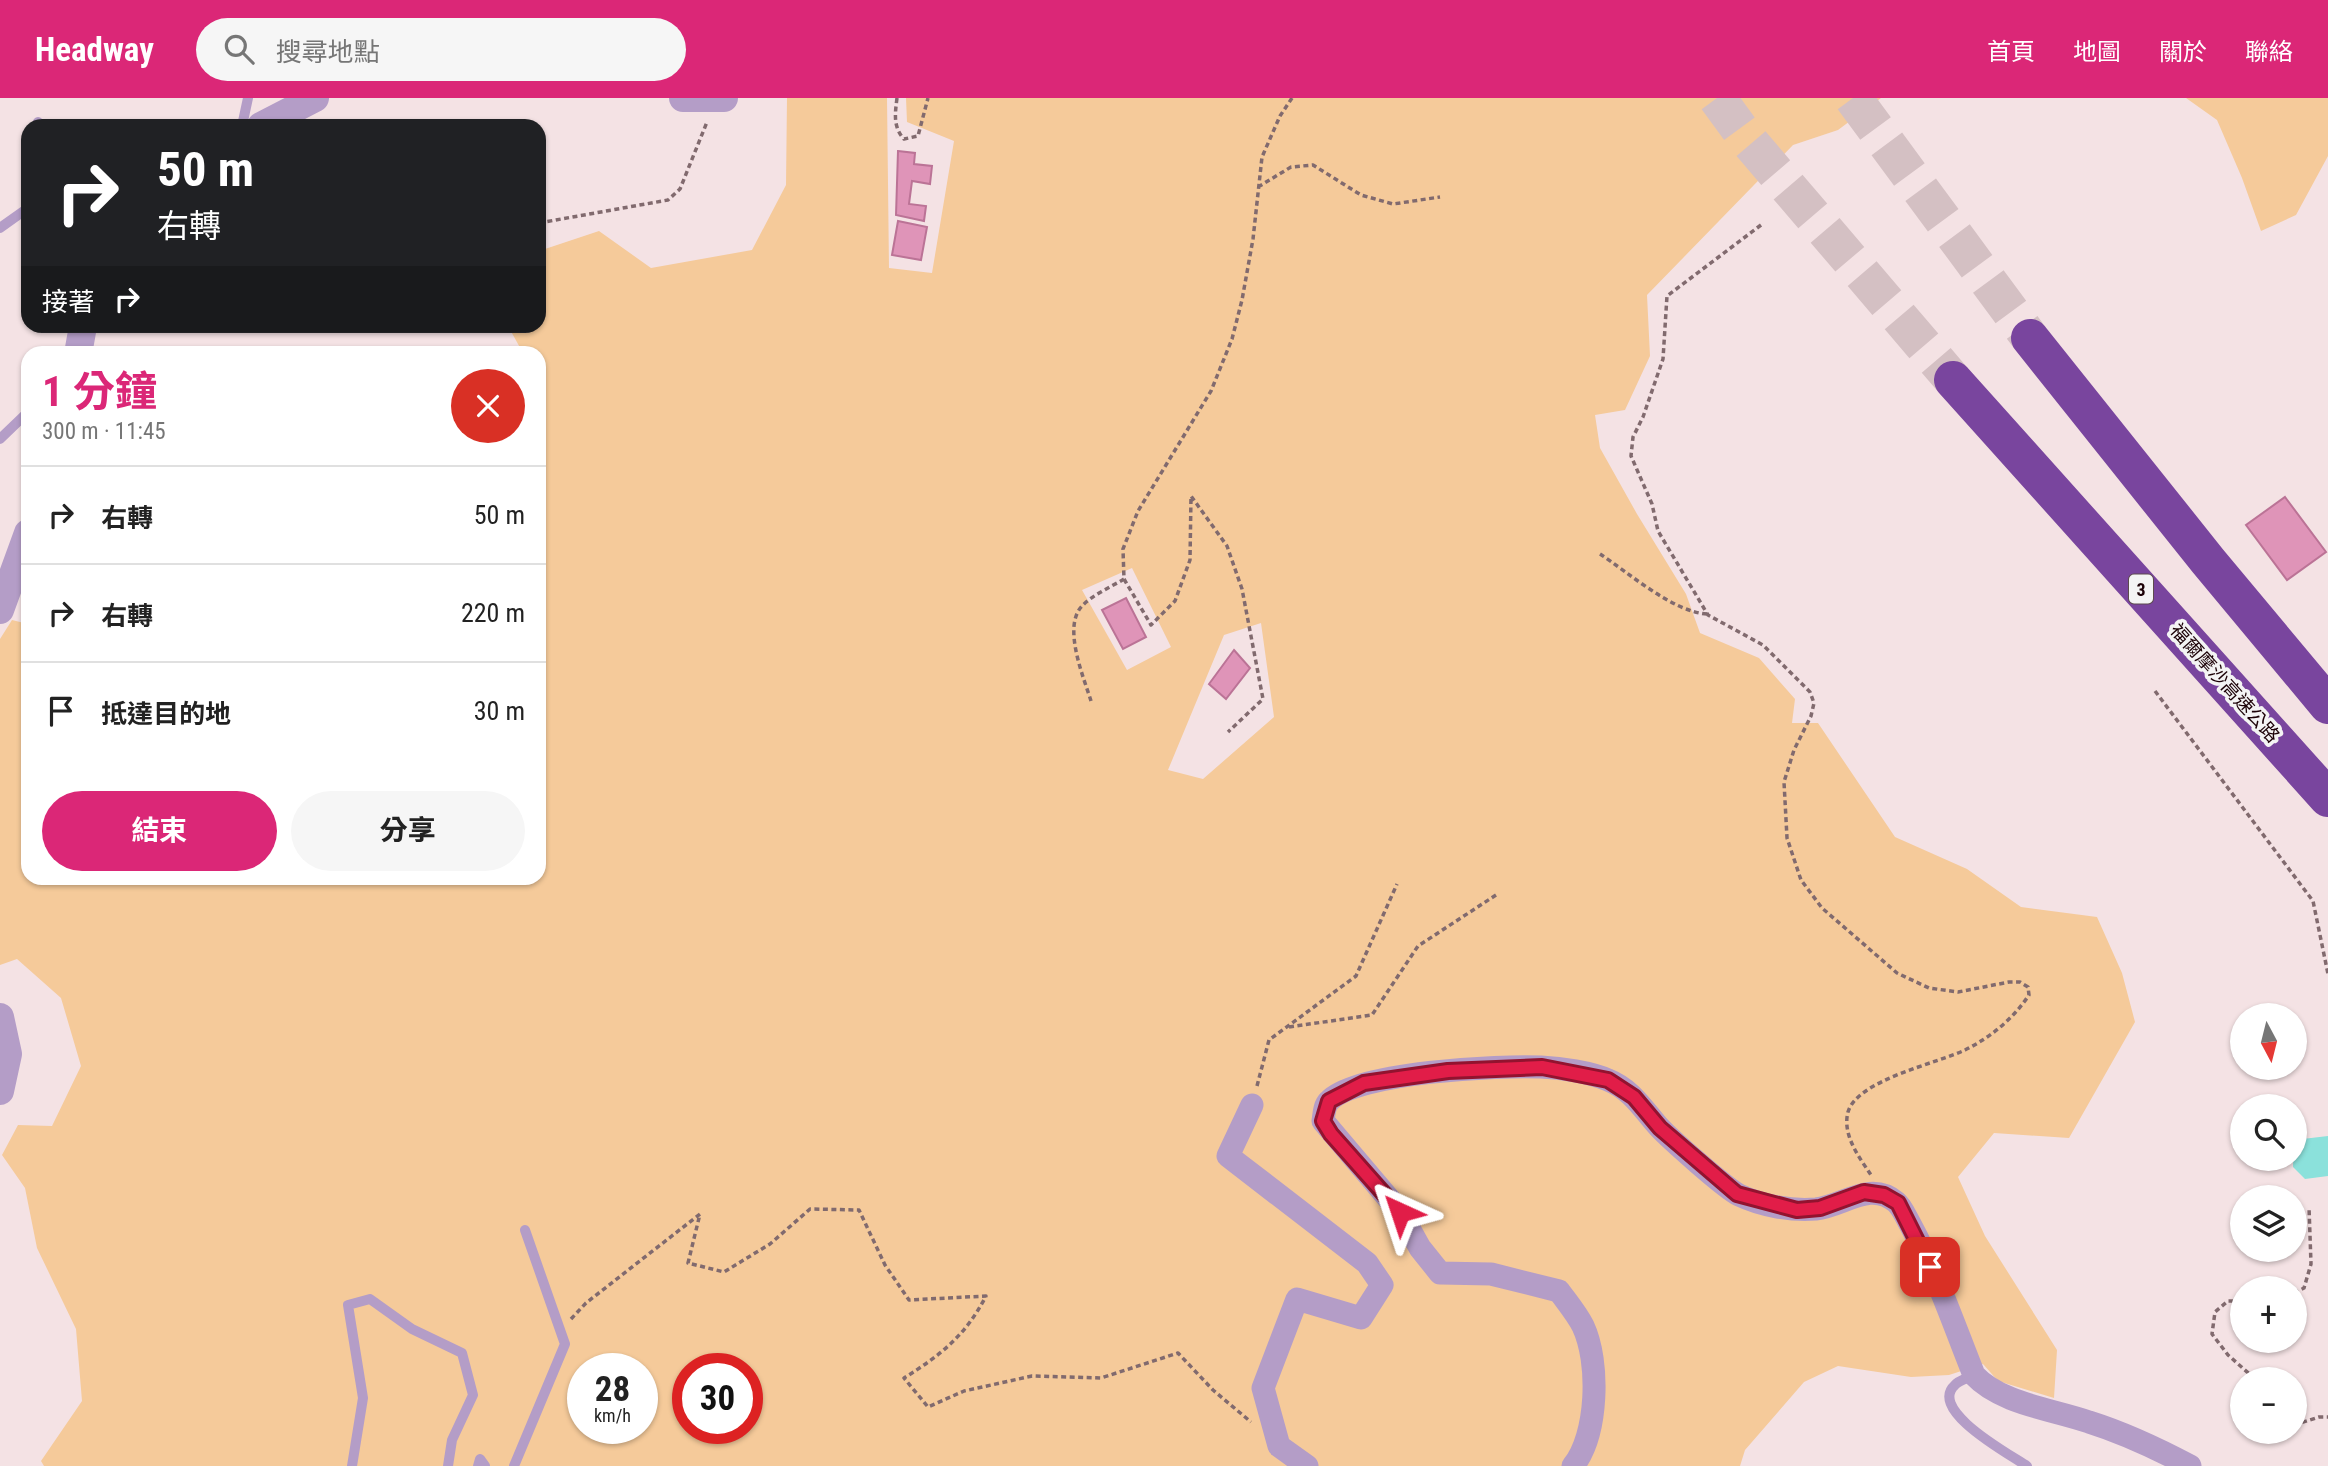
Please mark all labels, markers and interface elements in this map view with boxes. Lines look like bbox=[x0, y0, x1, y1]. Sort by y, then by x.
search box bbox=[196, 18, 686, 81]
text: Headway bbox=[35, 30, 154, 69]
icon: search bbox=[220, 30, 258, 68]
text: 搜尋地點 bbox=[276, 37, 380, 67]
text: 首頁 bbox=[1987, 38, 2035, 66]
text: 地圖 bbox=[2073, 38, 2121, 66]
text: 關於 bbox=[2159, 38, 2207, 66]
text: 聯絡 bbox=[2245, 38, 2293, 66]
text: 50 m bbox=[157, 141, 254, 198]
icon: right bbox=[42, 147, 133, 238]
text: 右轉 bbox=[157, 207, 221, 245]
icon: right bbox=[108, 280, 146, 318]
text: 接著 bbox=[42, 287, 94, 317]
text: 1 分鐘 bbox=[42, 367, 157, 416]
button: close bbox=[451, 369, 525, 443]
text: 300 m · 11:45 bbox=[42, 418, 166, 445]
icon: right bbox=[42, 496, 80, 534]
text: 50 m bbox=[474, 500, 525, 530]
text: 右轉 bbox=[101, 503, 153, 533]
road number: 3 bbox=[2129, 574, 2153, 603]
icon: right bbox=[42, 594, 80, 632]
text: 220 m bbox=[461, 598, 525, 628]
text: 右轉 bbox=[101, 601, 153, 631]
street label: 福爾摩沙高速公路 bbox=[2166, 619, 2284, 747]
icon: arrive bbox=[42, 692, 80, 730]
text: 30 m bbox=[474, 696, 525, 726]
text: 抵達目的地 bbox=[101, 699, 231, 729]
button: 結束 bbox=[42, 791, 277, 871]
button: 分享 bbox=[291, 791, 525, 871]
north arrow bbox=[2230, 1003, 2306, 1080]
map controls bbox=[2230, 1003, 2307, 1444]
button: search bbox=[2230, 1094, 2307, 1171]
position arrow bbox=[1363, 1175, 1437, 1249]
button: layers bbox=[2230, 1185, 2307, 1262]
pin bbox=[1900, 1237, 1960, 1297]
icon: arrive bbox=[1911, 1248, 1949, 1286]
button: + bbox=[2230, 1276, 2307, 1353]
speed limit sign: 30 bbox=[672, 1353, 763, 1444]
button: − bbox=[2230, 1367, 2307, 1444]
text: 28 bbox=[595, 1369, 630, 1410]
text: km/h bbox=[594, 1405, 631, 1426]

